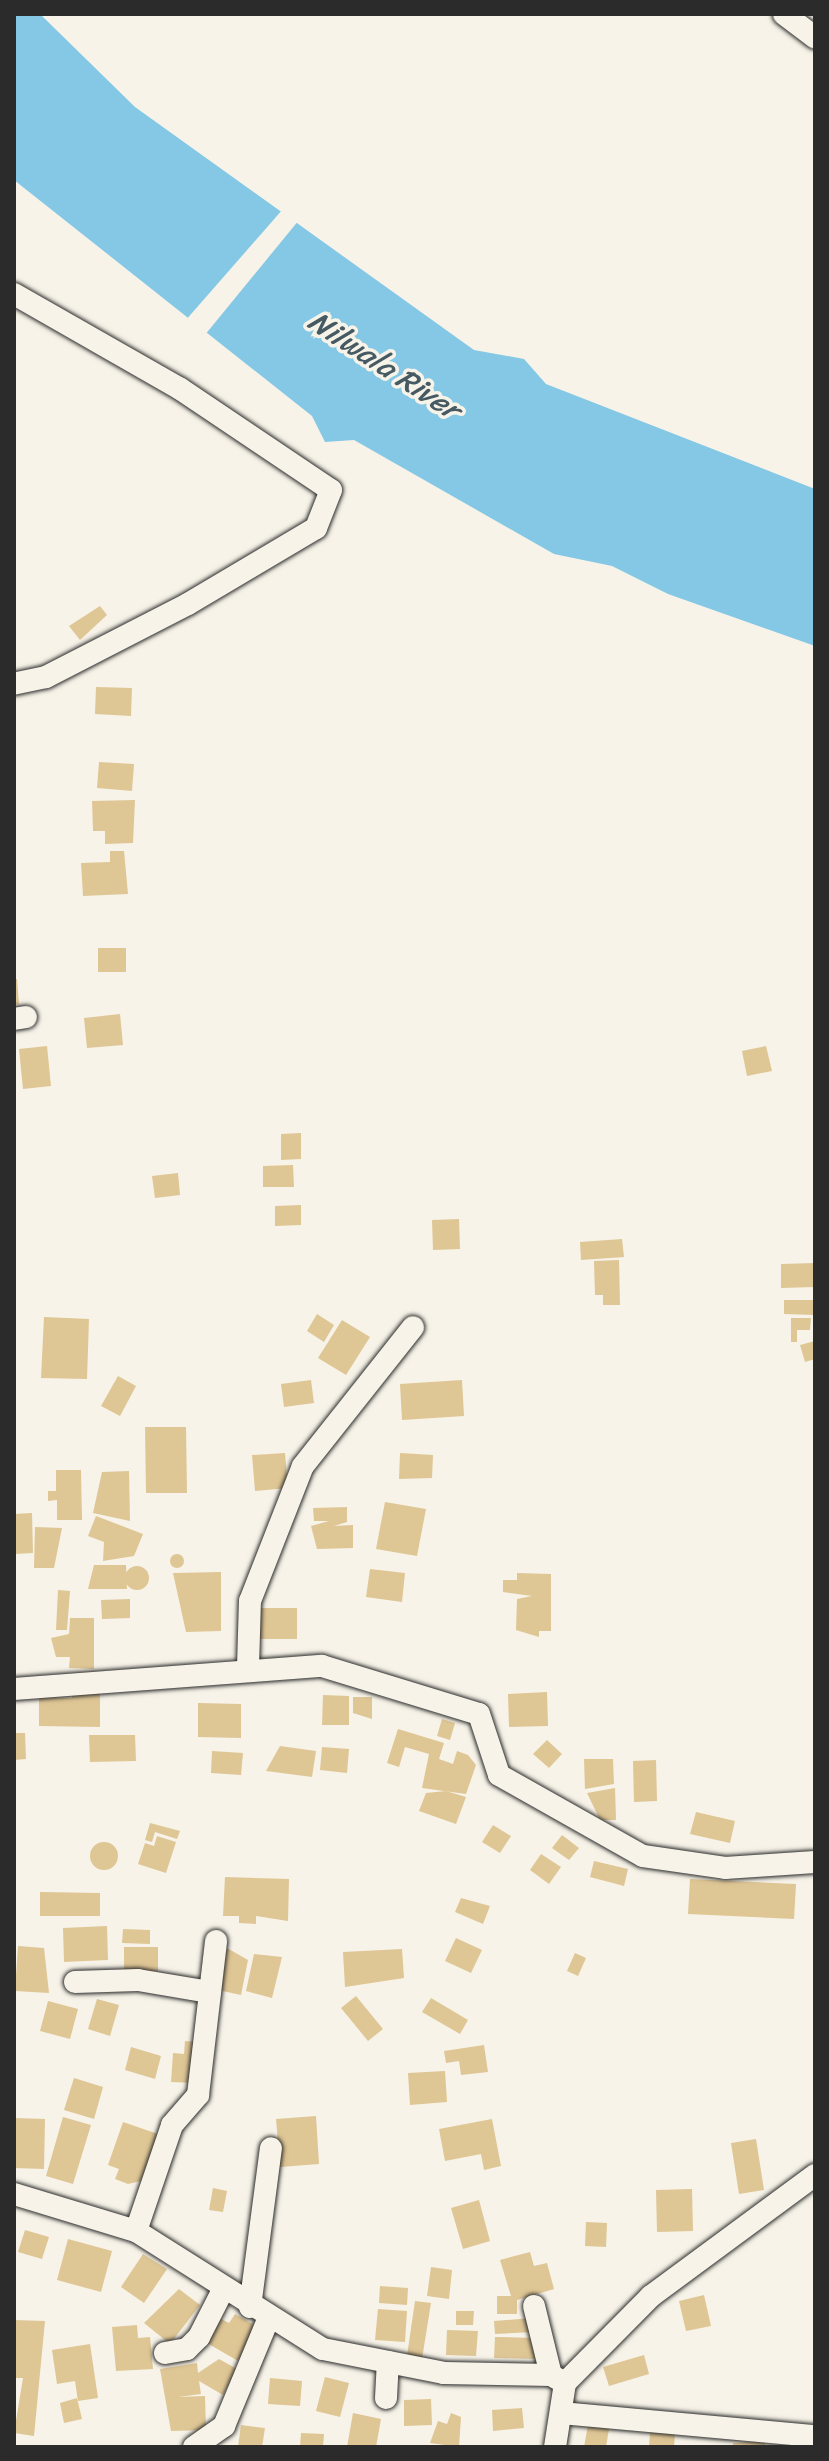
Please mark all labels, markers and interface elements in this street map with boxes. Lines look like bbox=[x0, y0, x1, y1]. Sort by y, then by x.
water label: Nilwala River bbox=[302, 303, 466, 427]

